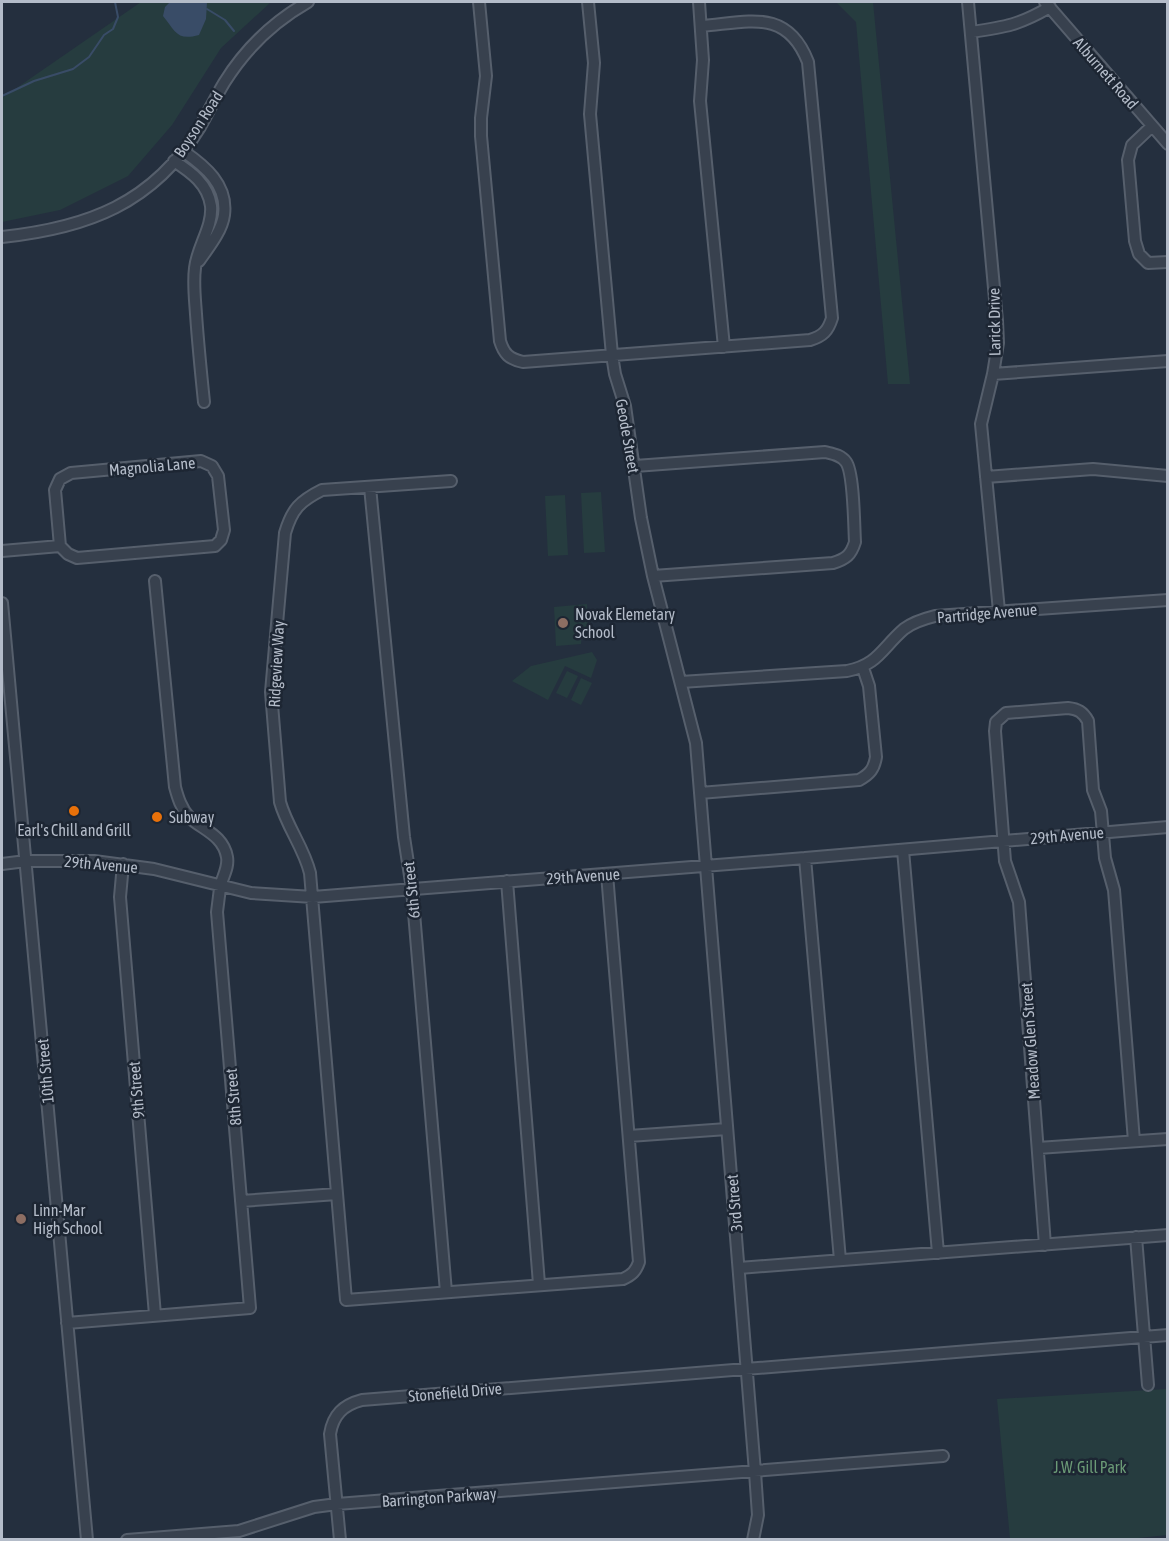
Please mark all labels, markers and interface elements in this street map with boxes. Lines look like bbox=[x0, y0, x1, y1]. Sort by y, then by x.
street label: Alburnett Road bbox=[1070, 33, 1142, 113]
street label: Boyson Road bbox=[170, 88, 227, 161]
street label: Larick Drive bbox=[984, 288, 1004, 356]
street label: Geode Street bbox=[613, 397, 643, 475]
street label: Magnolia Lane bbox=[108, 453, 196, 480]
street label: Partridge Avenue bbox=[936, 600, 1038, 627]
place label: Novak Elemetary School bbox=[575, 605, 676, 641]
marker: Novak Elemetary School bbox=[556, 616, 570, 630]
street label: Ridgeview Way bbox=[265, 620, 288, 708]
marker: Earl's Chill and Grill bbox=[67, 804, 81, 818]
place label: Subway bbox=[169, 808, 215, 827]
marker: Subway bbox=[150, 810, 164, 824]
place label: Earl's Chill and Grill bbox=[17, 821, 131, 839]
street label: 29th Avenue bbox=[1029, 823, 1105, 847]
street label: 29th Avenue bbox=[63, 852, 139, 876]
street label: 6th Street bbox=[399, 860, 423, 919]
street label: 29th Avenue bbox=[546, 864, 620, 888]
street label: Meadow Glen Street bbox=[1017, 982, 1043, 1100]
street label: 10th Street bbox=[33, 1038, 57, 1104]
street label: 9th Street bbox=[125, 1060, 147, 1119]
street label: 8th Street bbox=[222, 1067, 244, 1126]
street label: 3rd Street bbox=[723, 1173, 745, 1232]
place label: Linn-Mar High School bbox=[33, 1201, 103, 1238]
marker: Linn-Mar High School bbox=[14, 1212, 28, 1226]
street label: Stonefield Drive bbox=[407, 1379, 503, 1405]
park label: J.W. Gill Park bbox=[1053, 1458, 1127, 1476]
street label: Barrington Parkway bbox=[381, 1484, 497, 1511]

